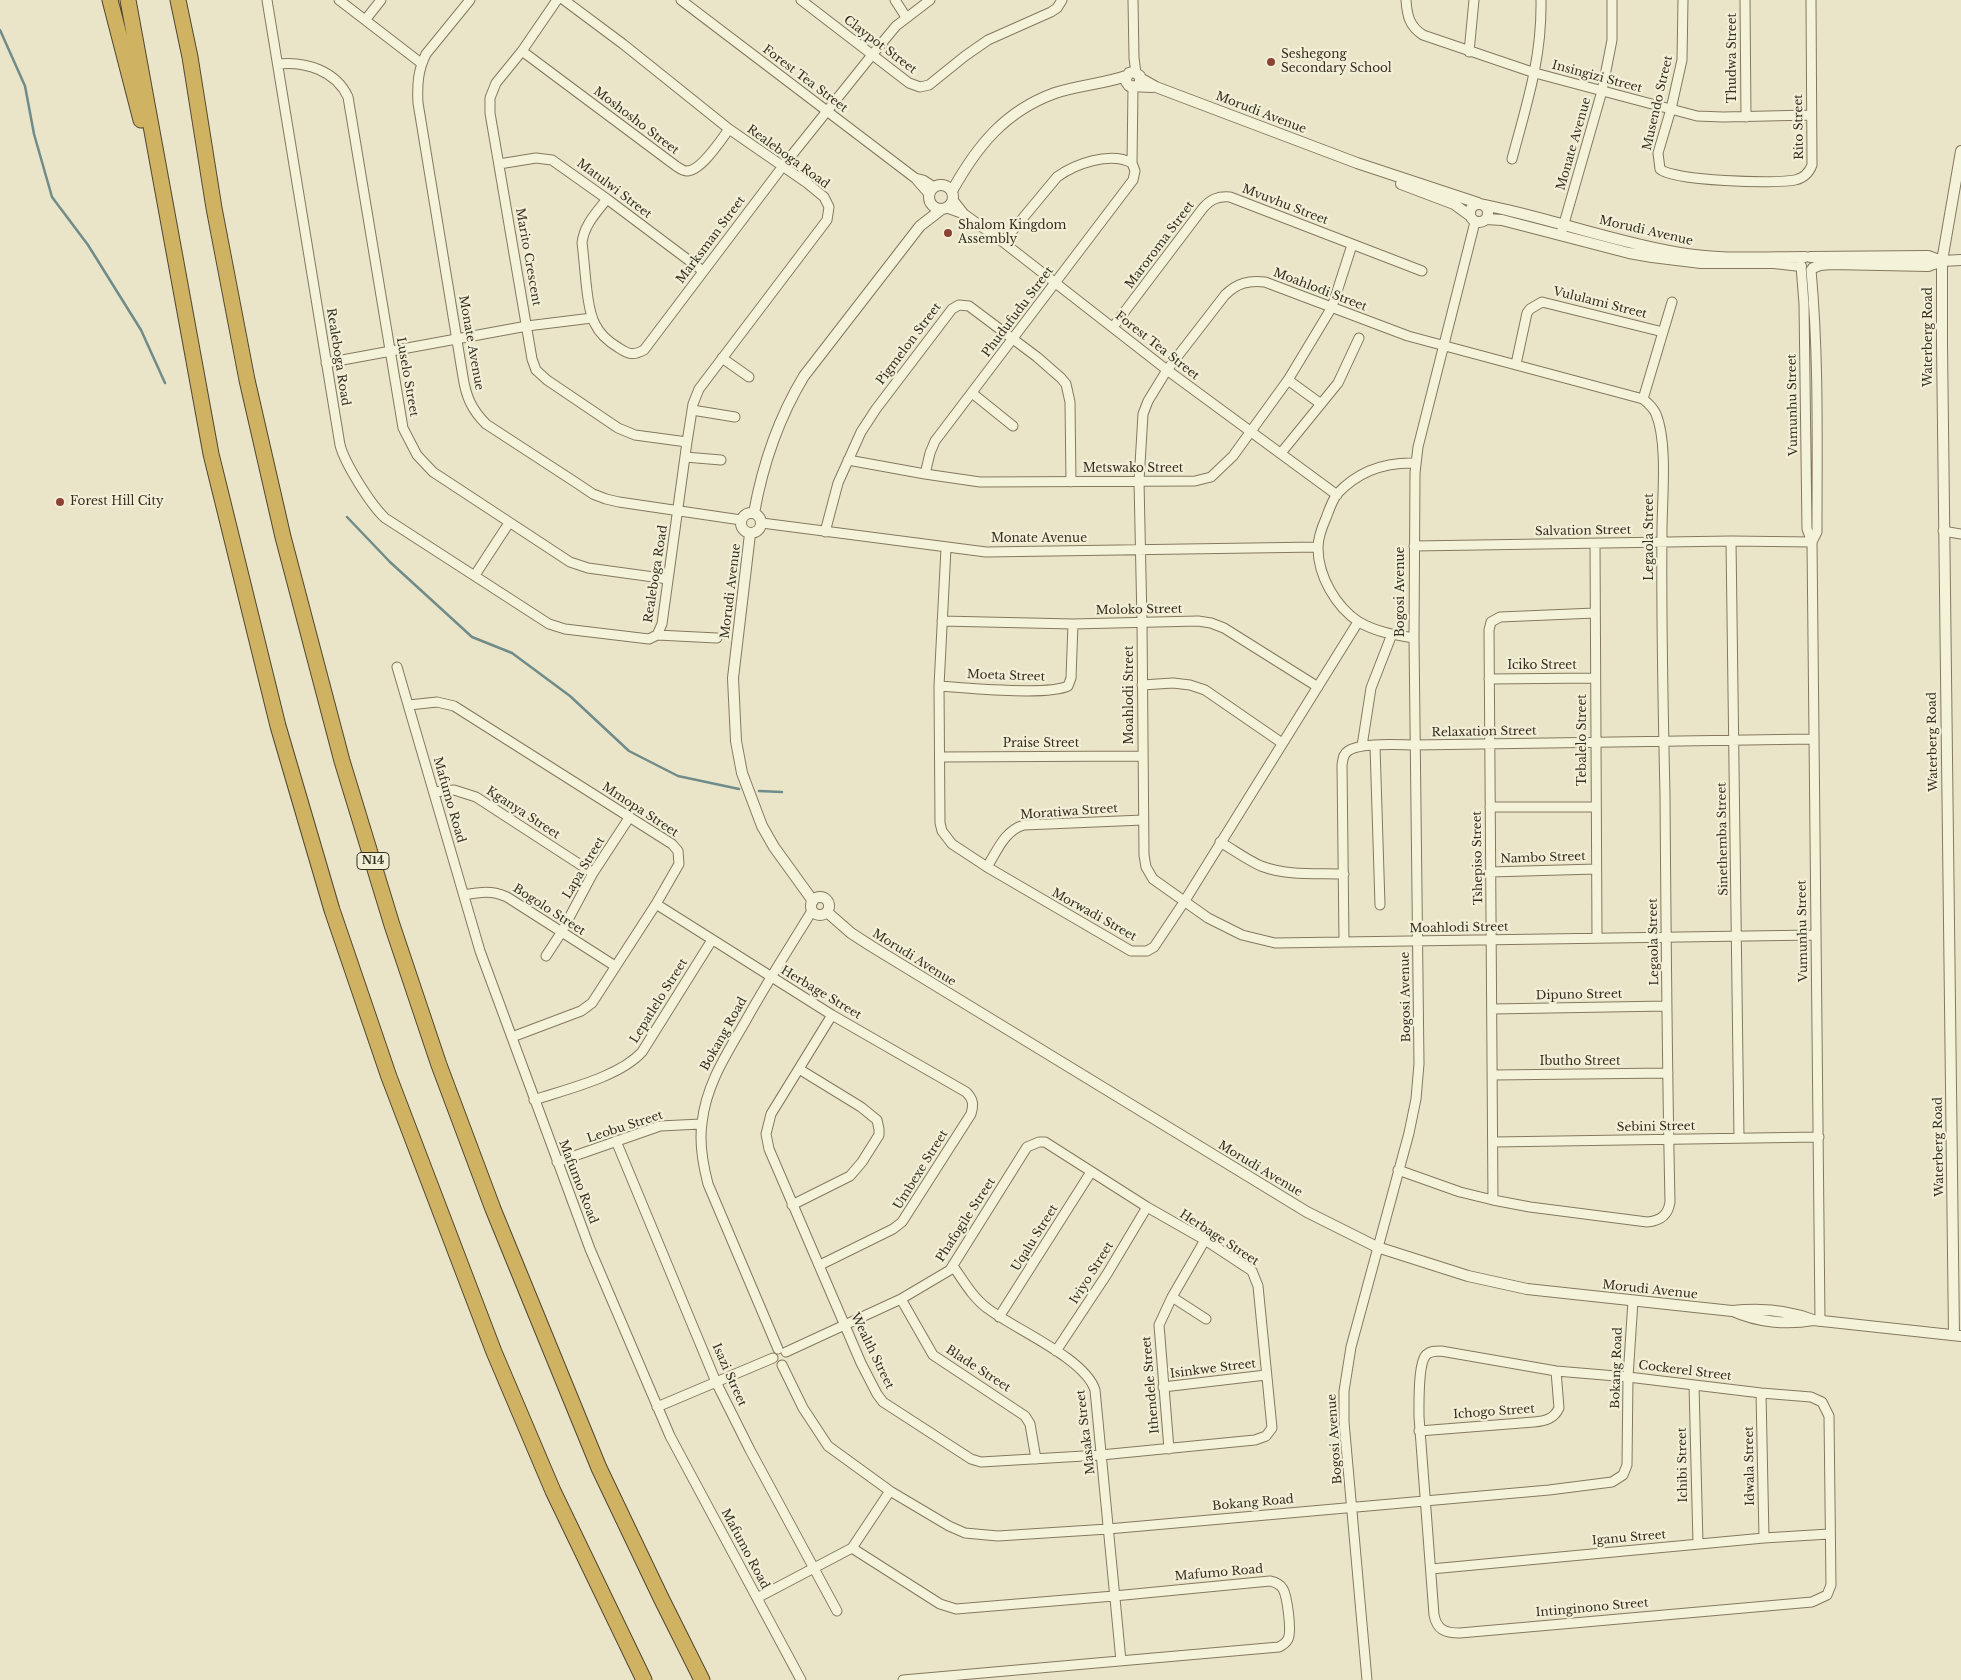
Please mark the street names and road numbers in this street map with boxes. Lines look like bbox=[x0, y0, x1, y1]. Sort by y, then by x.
street label: Claypot Street bbox=[841, 13, 919, 77]
street label: Thudwa Street bbox=[1726, 13, 1740, 103]
street label: Forest Tea Street bbox=[760, 42, 850, 116]
street label: Musendo Street bbox=[1640, 54, 1676, 152]
street label: Insingizi Street bbox=[1550, 58, 1644, 96]
street label: Moshosho Street bbox=[590, 84, 682, 158]
street label: Morudi Avenue bbox=[1214, 89, 1308, 137]
street label: Rito Street bbox=[1791, 94, 1807, 160]
street label: Monate Avenue bbox=[1554, 96, 1594, 192]
street label: Realeboga Road bbox=[744, 122, 832, 192]
street label: Matulwi Street bbox=[574, 156, 654, 222]
street label: Mvuvhu Street bbox=[1240, 182, 1330, 228]
street label: Marksman Street bbox=[673, 193, 749, 287]
street label: Maroroma Street bbox=[1122, 198, 1198, 292]
street label: Marito Crescent bbox=[512, 207, 544, 307]
street label: Morudi Avenue bbox=[1598, 213, 1694, 249]
street label: Phudufudu Street bbox=[979, 264, 1057, 360]
street label: Moahlodi Street bbox=[1271, 266, 1369, 314]
street label: Vululami Street bbox=[1552, 284, 1648, 322]
street label: Waterberg Road bbox=[1922, 287, 1936, 387]
street label: Monate Avenue bbox=[456, 294, 486, 392]
street label: Pigmelon Street bbox=[874, 300, 944, 388]
street label: Realeboga Road bbox=[323, 307, 353, 407]
street label: Forest Tea Street bbox=[1112, 309, 1202, 383]
street label: Luselo Street bbox=[393, 336, 421, 418]
street label: Vumunhu Street bbox=[1785, 354, 1801, 456]
street label: Metswako Street bbox=[1083, 462, 1183, 476]
street label: Legaola Street bbox=[1643, 493, 1657, 581]
street label: Salvation Street bbox=[1535, 523, 1631, 539]
street label: Realeboga Road bbox=[641, 524, 671, 624]
street label: Monate Avenue bbox=[991, 532, 1087, 546]
street label: Morudi Avenue bbox=[718, 543, 744, 639]
street label: Bogosi Avenue bbox=[1394, 547, 1408, 637]
street label: Moloko Street bbox=[1096, 602, 1182, 618]
street label: Moahlodi Street bbox=[1123, 646, 1137, 744]
street label: Iciko Street bbox=[1507, 659, 1577, 673]
street label: Moeta Street bbox=[967, 667, 1045, 685]
street label: Waterberg Road bbox=[1925, 692, 1941, 792]
street label: Tebalelo Street bbox=[1576, 694, 1590, 786]
street label: Relaxation Street bbox=[1431, 724, 1537, 740]
street label: Praise Street bbox=[1003, 737, 1079, 751]
street label: Mafumo Road bbox=[430, 755, 468, 845]
street label: Mmopa Street bbox=[599, 780, 681, 840]
street label: Sinethemba Street bbox=[1715, 782, 1731, 896]
street label: Kganya Street bbox=[483, 784, 563, 842]
street label: Moratiwa Street bbox=[1020, 801, 1118, 823]
street label: Tshepiso Street bbox=[1470, 811, 1486, 905]
street label: Lapa Street bbox=[560, 834, 608, 902]
street label: Nambo Street bbox=[1500, 849, 1586, 867]
road number: N14 bbox=[357, 852, 389, 869]
street label: Vumunhu Street bbox=[1795, 880, 1811, 982]
street label: Bogolo Street bbox=[510, 881, 588, 939]
street label: Morwadi Street bbox=[1049, 886, 1139, 944]
street label: Legaola Street bbox=[1646, 898, 1662, 986]
street label: Moahlodi Street bbox=[1409, 920, 1509, 936]
street label: Morudi Avenue bbox=[870, 927, 958, 989]
street label: Bogosi Avenue bbox=[1398, 952, 1414, 1042]
street label: Lepatlelo Street bbox=[627, 956, 691, 1046]
street label: Herbage Street bbox=[778, 963, 864, 1023]
street label: Dipuno Street bbox=[1536, 987, 1622, 1003]
street label: Bokang Road bbox=[698, 995, 750, 1073]
street label: Ibutho Street bbox=[1539, 1055, 1621, 1069]
street label: Waterberg Road bbox=[1931, 1097, 1947, 1197]
street label: Leobu Street bbox=[585, 1108, 665, 1146]
street label: Sebini Street bbox=[1617, 1119, 1695, 1135]
street label: Umbexe Street bbox=[891, 1128, 951, 1212]
street label: Mafumo Road bbox=[555, 1138, 601, 1226]
street label: Morudi Avenue bbox=[1215, 1138, 1305, 1200]
street label: Phafogile Street bbox=[933, 1175, 999, 1265]
street label: Uqalu Street bbox=[1009, 1202, 1061, 1274]
street label: Herbage Street bbox=[1177, 1207, 1261, 1269]
street label: Iviyo Street bbox=[1067, 1239, 1117, 1307]
street label: Morudi Avenue bbox=[1602, 1278, 1698, 1302]
street label: Wealth Street bbox=[847, 1311, 897, 1391]
street label: Bokang Road bbox=[1608, 1327, 1626, 1409]
street label: Ithendele Street bbox=[1140, 1336, 1162, 1434]
street label: Isazi Street bbox=[709, 1341, 749, 1409]
street label: Blade Street bbox=[943, 1343, 1013, 1395]
street label: Isinkwe Street bbox=[1169, 1357, 1257, 1381]
street label: Cockerel Street bbox=[1638, 1358, 1732, 1384]
street label: Masaka Street bbox=[1074, 1389, 1098, 1475]
street label: Bogosi Avenue bbox=[1325, 1393, 1345, 1485]
street label: Ichogo Street bbox=[1453, 1402, 1535, 1422]
street label: Idwala Street bbox=[1742, 1426, 1758, 1506]
street label: Ichibi Street bbox=[1675, 1427, 1691, 1503]
street label: Bokang Road bbox=[1212, 1492, 1294, 1514]
street label: Mafumo Road bbox=[718, 1506, 772, 1592]
street label: Iganu Street bbox=[1591, 1528, 1667, 1548]
street label: Mafumo Road bbox=[1174, 1562, 1264, 1584]
street label: Intinginono Street bbox=[1535, 1596, 1649, 1620]

